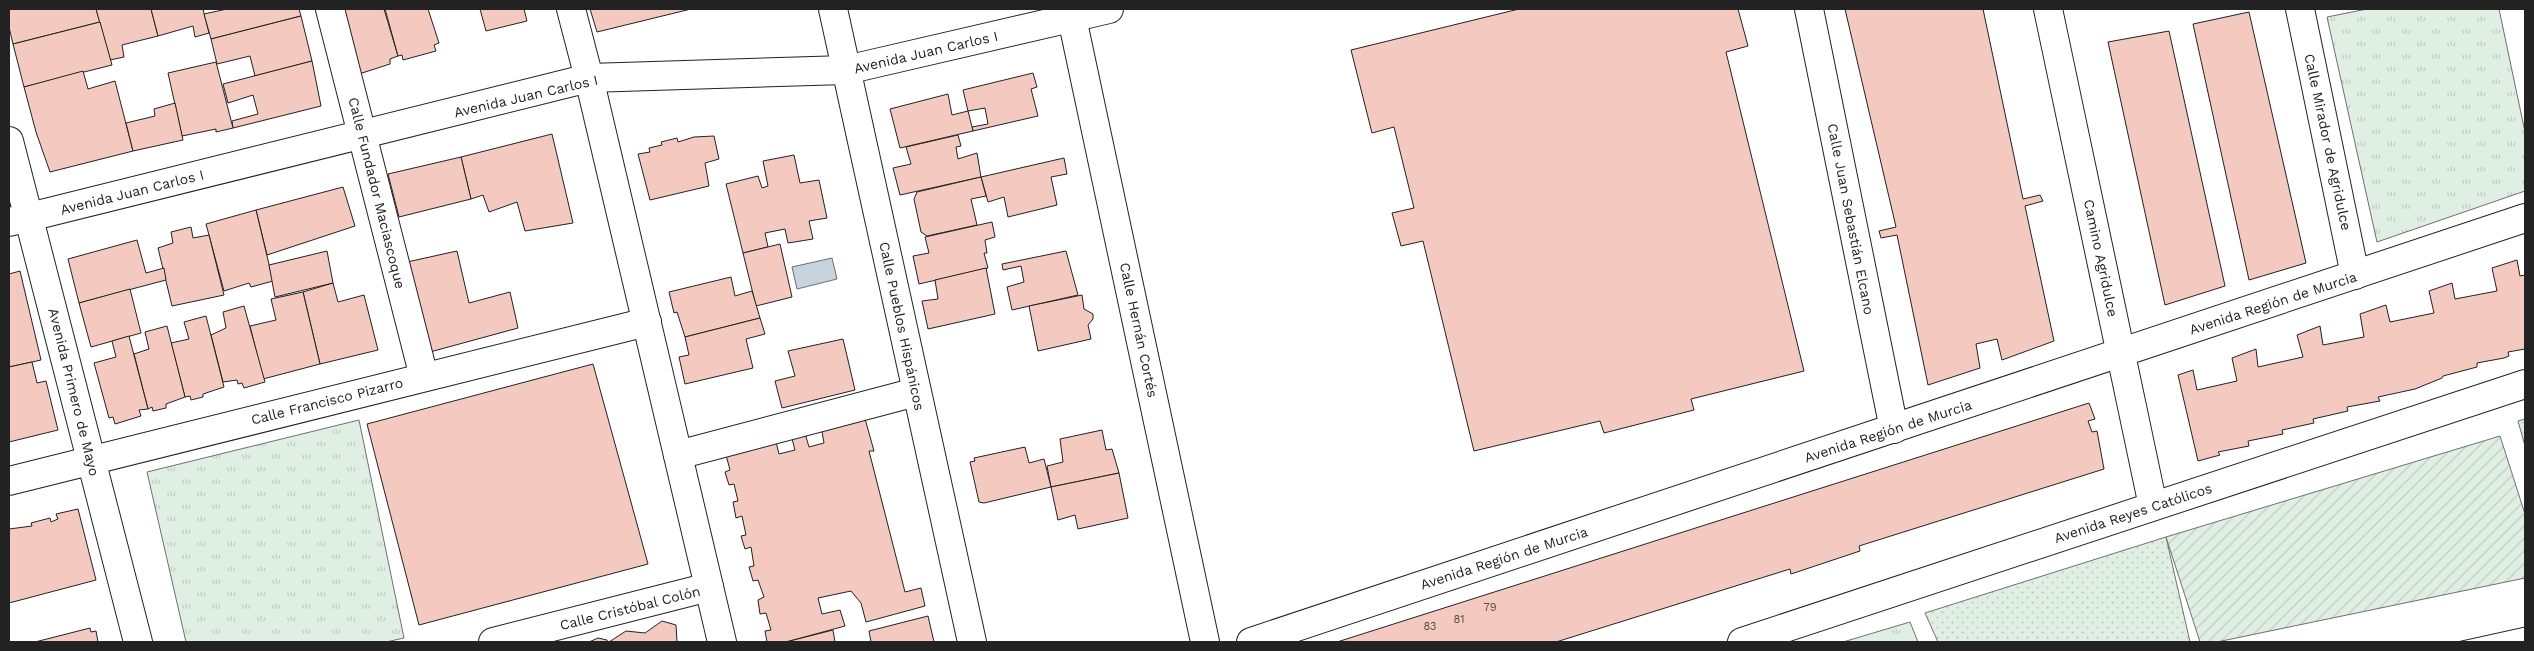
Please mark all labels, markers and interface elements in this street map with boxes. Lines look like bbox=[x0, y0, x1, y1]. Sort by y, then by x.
street label: Avenida Juan Carlos I bbox=[852, 28, 1000, 76]
street label: Calle Mirador de Agridulce bbox=[2301, 52, 2355, 232]
street label: Avenida Juan Carlos I bbox=[452, 72, 600, 120]
street label: Calle Fundador Maciascoque bbox=[345, 96, 409, 290]
street label: Calle Juan Sebastián Elcano bbox=[1825, 122, 1877, 316]
street label: Avenida Juan Carlos I bbox=[59, 166, 205, 218]
street label: Camino Agridulce bbox=[2081, 198, 2121, 318]
street label: Calle Pueblos Hispánicos bbox=[876, 240, 928, 412]
street label: Calle Hernán Cortés bbox=[1117, 261, 1161, 399]
street label: Avenida Región de Murcia bbox=[2187, 268, 2359, 338]
street label: Avenida Primero de Mayo bbox=[45, 306, 103, 478]
street label: Calle Francisco Pizarro bbox=[249, 374, 405, 428]
street label: Avenida Región de Murcia bbox=[1802, 396, 1974, 466]
street label: Avenida Reyes Católicos bbox=[2052, 480, 2214, 546]
street label: Avenida Región de Murcia bbox=[1418, 523, 1590, 593]
street label: Calle Cristóbal Colón bbox=[558, 583, 702, 633]
house number: 79 bbox=[1484, 601, 1497, 614]
house number: 81 bbox=[1453, 613, 1465, 626]
house number: 83 bbox=[1424, 620, 1436, 633]

